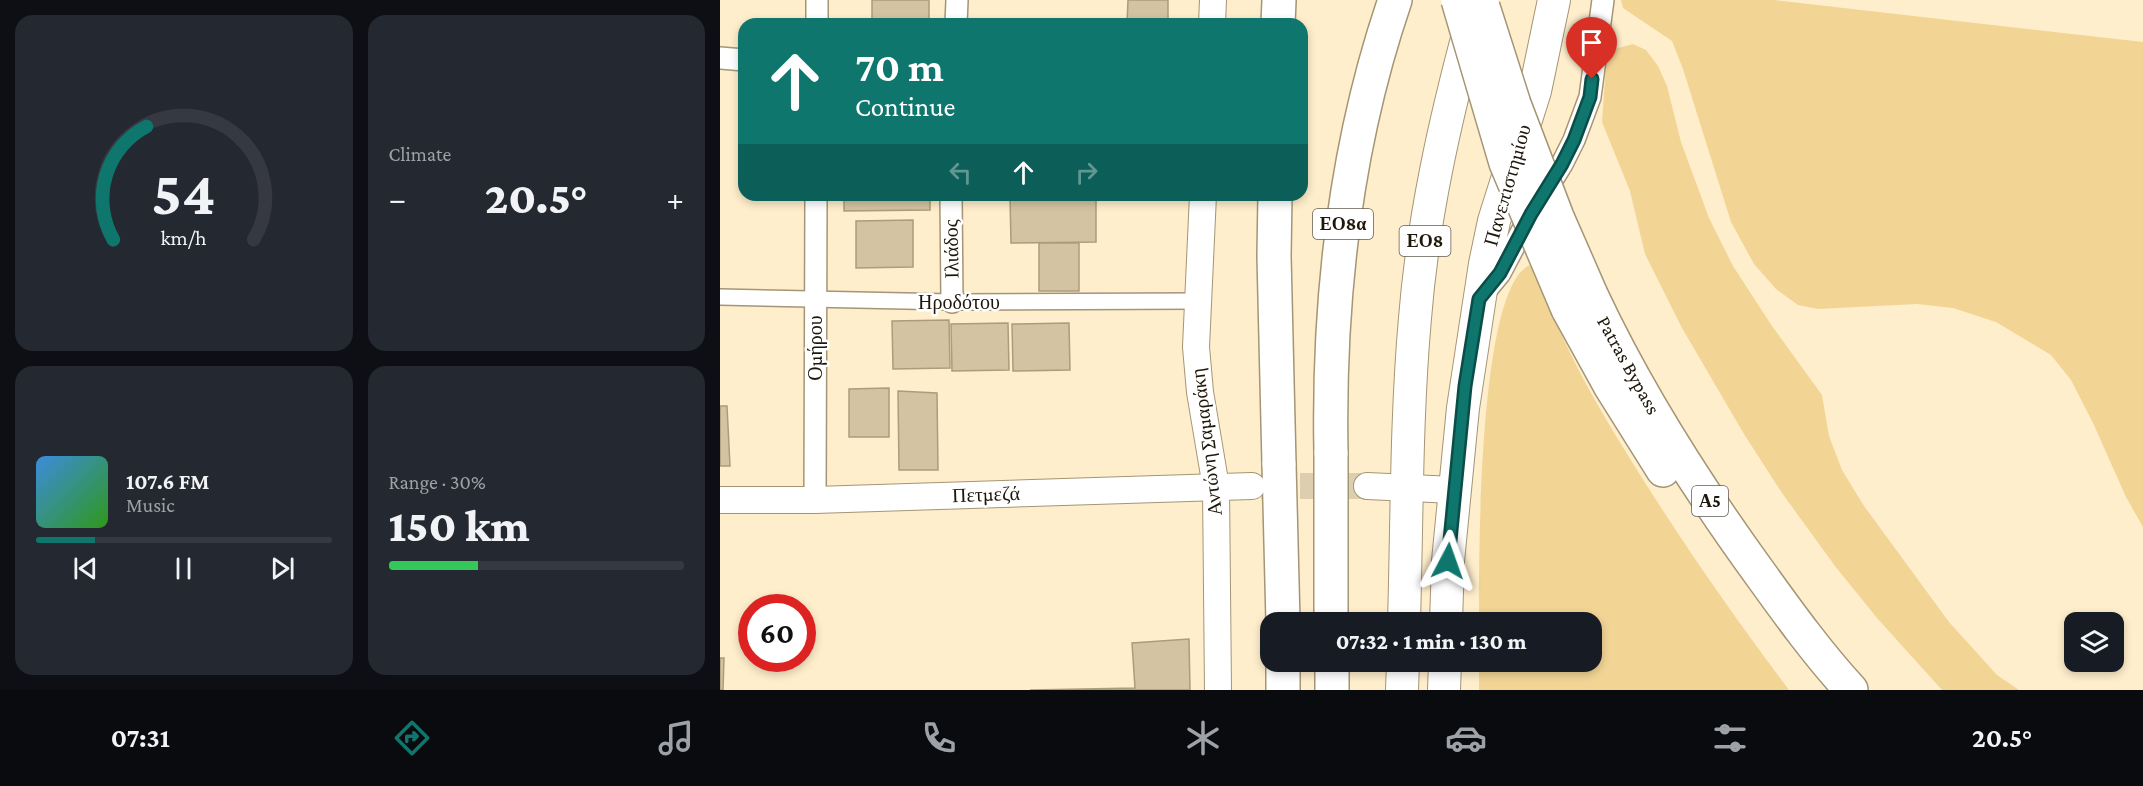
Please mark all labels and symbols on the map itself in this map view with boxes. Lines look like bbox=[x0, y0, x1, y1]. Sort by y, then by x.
pin bbox=[1566, 17, 1617, 79]
street label: Πανεπιστημίου bbox=[1479, 122, 1536, 249]
road number: ΕΟ8α bbox=[1313, 209, 1373, 239]
street label: Ιλιάδος bbox=[939, 219, 963, 279]
road number: ΕΟ8 bbox=[1400, 226, 1450, 256]
street label: Ηροδότου bbox=[918, 291, 1000, 314]
street label: Patras Bypass bbox=[1592, 312, 1665, 419]
street label: Ομήρου bbox=[804, 315, 827, 381]
street label: Αντώνη Σαμαράκη bbox=[1186, 367, 1227, 517]
street label: Πετμεζά bbox=[952, 482, 1021, 507]
road number: Α5 bbox=[1692, 486, 1728, 516]
position arrow bbox=[1416, 529, 1480, 593]
speed limit sign: 60 bbox=[738, 594, 816, 672]

